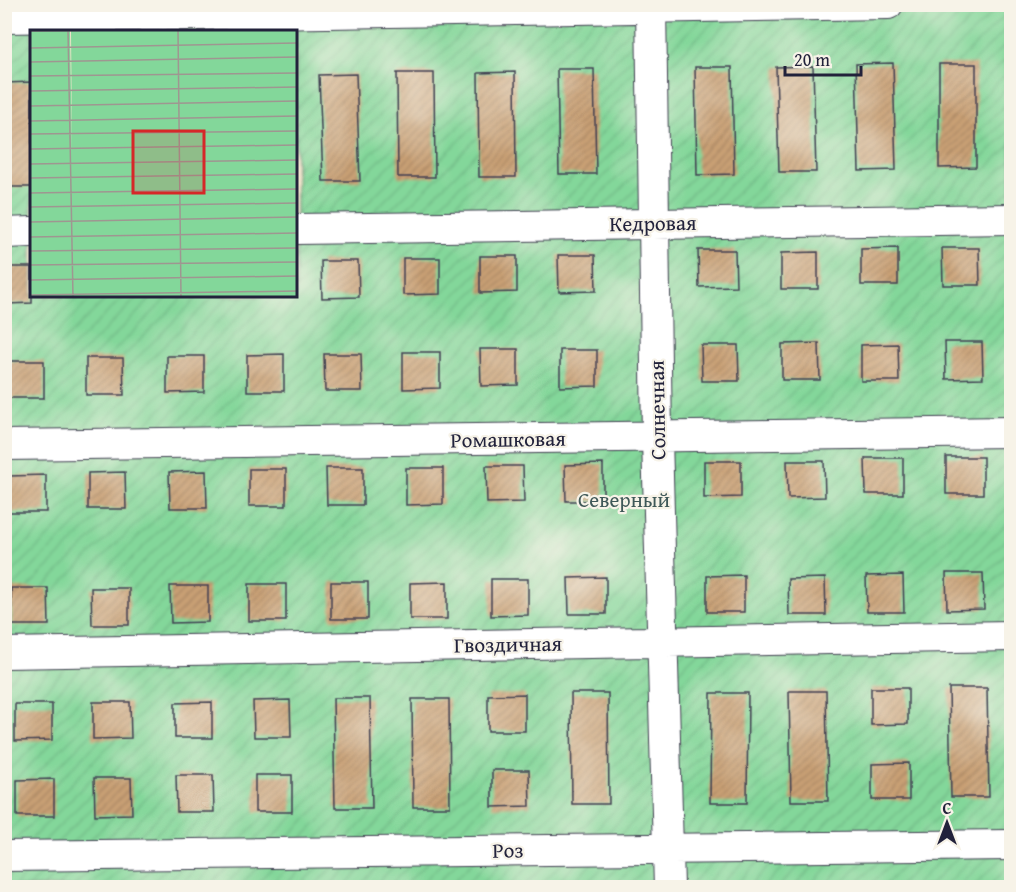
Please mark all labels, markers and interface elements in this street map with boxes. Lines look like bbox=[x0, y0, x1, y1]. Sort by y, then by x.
inset map bbox=[30, 30, 297, 297]
scale bar bbox=[785, 39, 862, 77]
text: 20 m bbox=[794, 46, 830, 73]
street label: Кедровая bbox=[609, 207, 697, 239]
street label: Солнечная bbox=[641, 359, 673, 460]
street label: Ромашковая bbox=[450, 422, 566, 456]
park label: Северный bbox=[578, 484, 670, 515]
street label: Гвоздичная bbox=[454, 628, 563, 660]
north arrow bbox=[917, 793, 977, 853]
text: С bbox=[942, 796, 952, 820]
street label: Роз bbox=[492, 834, 524, 866]

